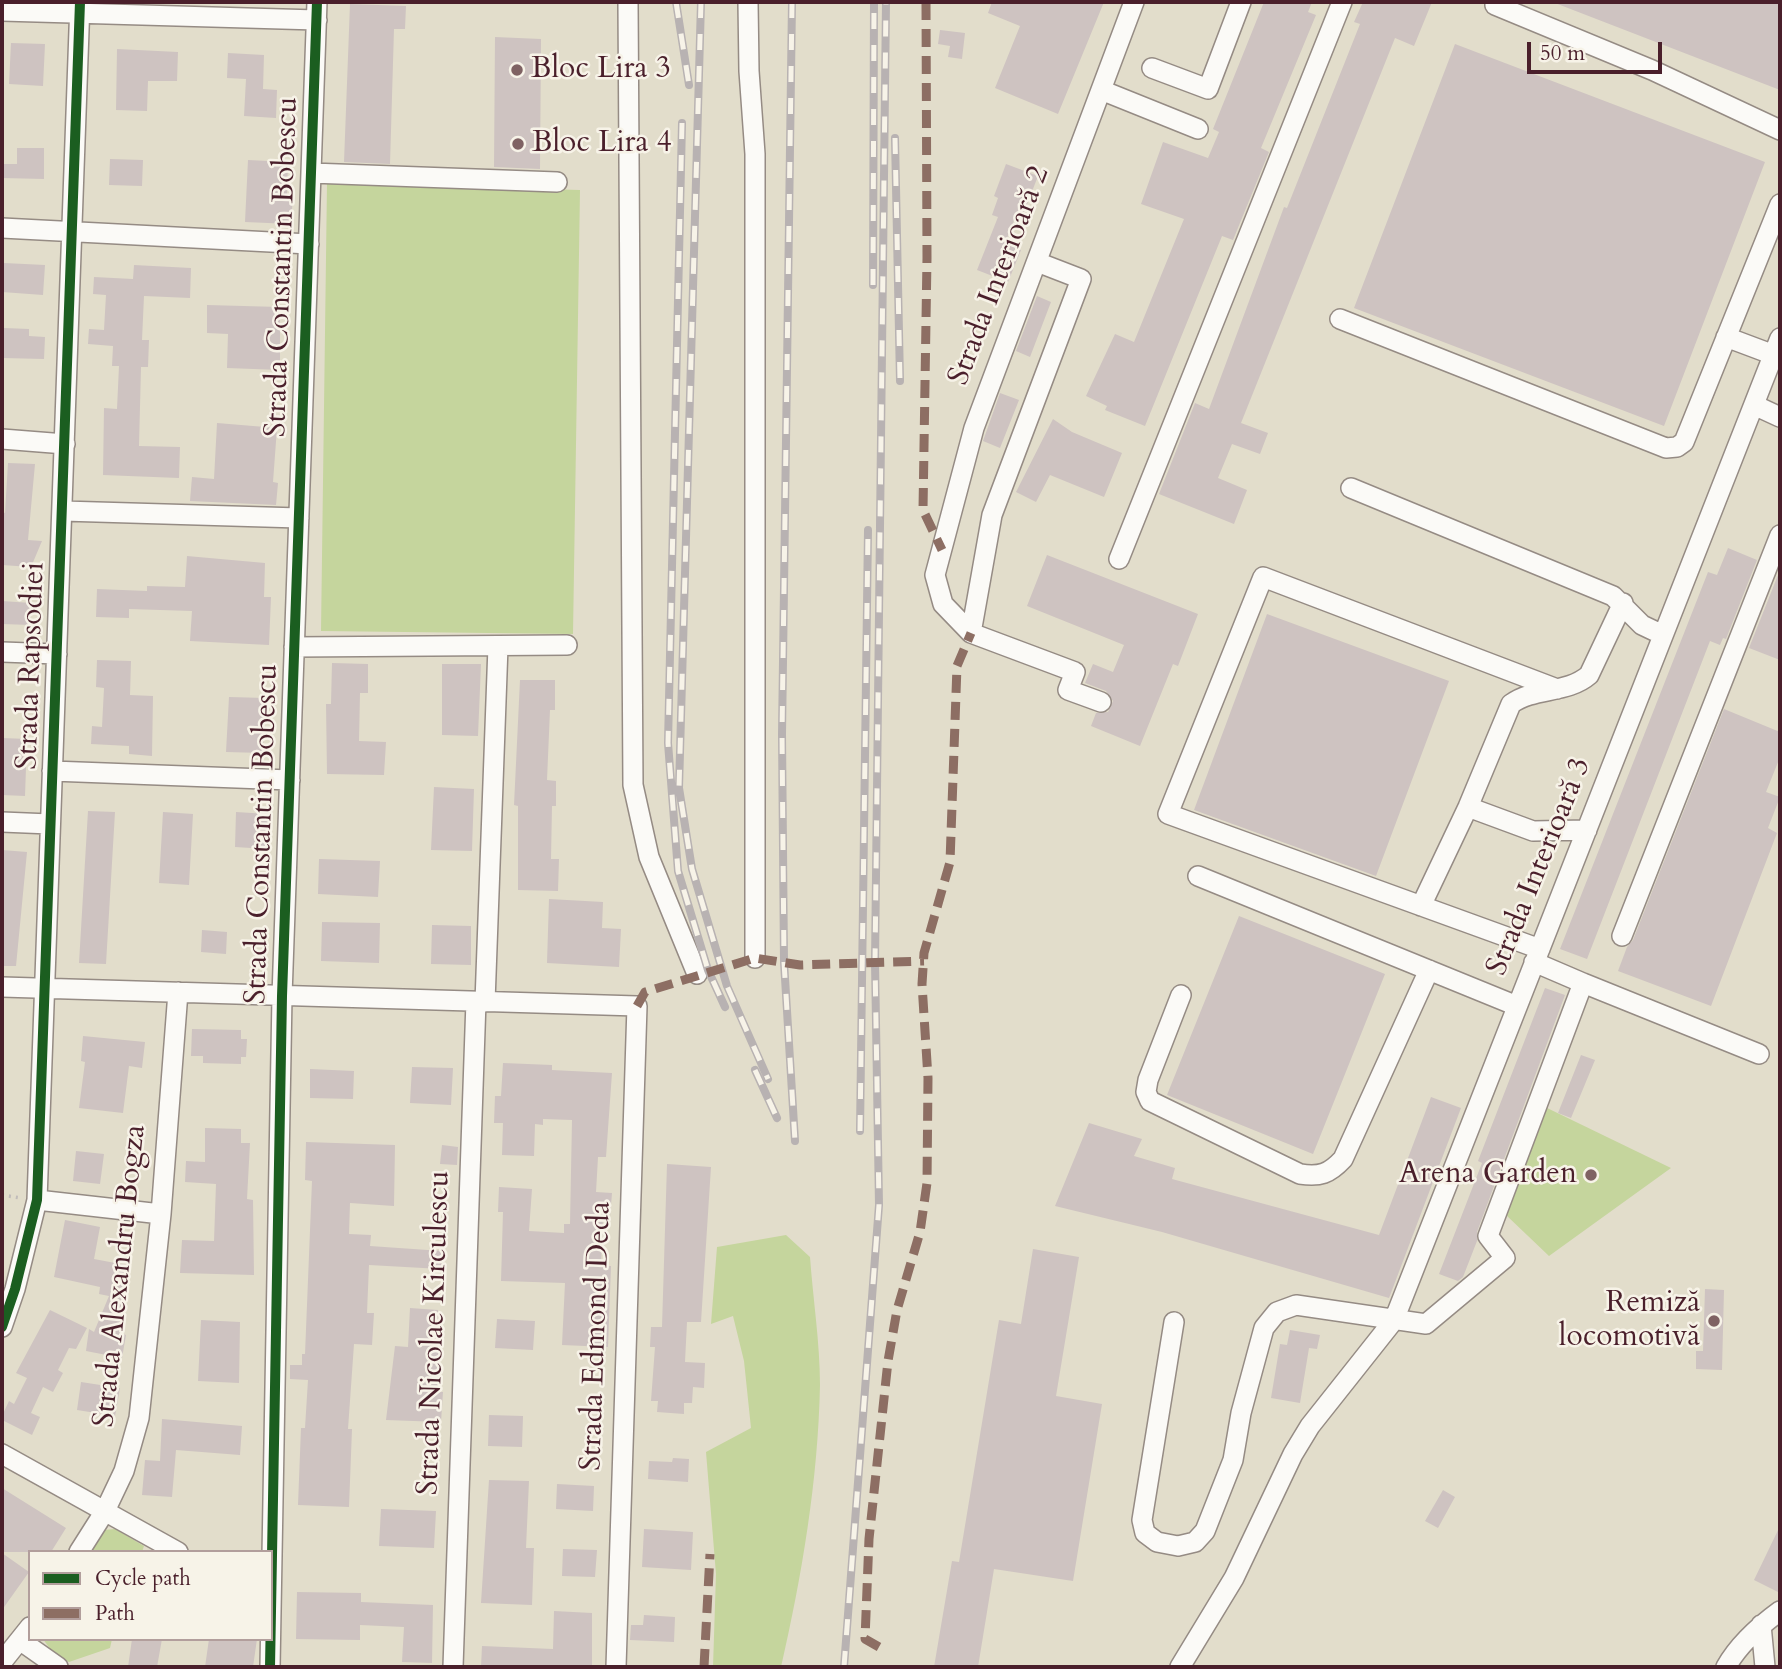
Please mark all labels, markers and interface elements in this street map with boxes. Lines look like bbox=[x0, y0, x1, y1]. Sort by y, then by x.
scale bar bbox=[1530, 28, 1665, 72]
text: 50 m bbox=[1540, 39, 1585, 68]
place label: Bloc Lira 3 bbox=[531, 52, 671, 88]
marker: Bloc Lira 3 bbox=[509, 62, 525, 78]
street label: Strada Constantin Bobescu bbox=[259, 96, 307, 438]
place label: Bloc Lira 4 bbox=[532, 126, 672, 162]
marker: Bloc Lira 4 bbox=[510, 136, 526, 152]
street label: Strada Interioară 2 bbox=[942, 161, 1058, 391]
street label: Strada Rapsodiei bbox=[10, 562, 54, 770]
street label: Strada Constantin Bobescu bbox=[239, 663, 287, 1005]
street label: Strada Interioară 3 bbox=[1480, 753, 1600, 981]
street label: Strada Alexandru Bogza bbox=[87, 1123, 155, 1429]
place label: Arena Garden bbox=[1399, 1157, 1577, 1193]
marker: Arena Garden bbox=[1583, 1167, 1599, 1183]
street label: Strada Nicolae Kirculescu bbox=[411, 1170, 459, 1496]
street label: Strada Edmond Deda bbox=[574, 1201, 620, 1471]
place label: Remiză locomotivă bbox=[1559, 1286, 1700, 1356]
marker: Remiză locomotivă bbox=[1706, 1313, 1722, 1329]
legend bbox=[28, 1550, 273, 1641]
text: Cycle path bbox=[95, 1564, 191, 1593]
text: Path bbox=[95, 1599, 135, 1628]

